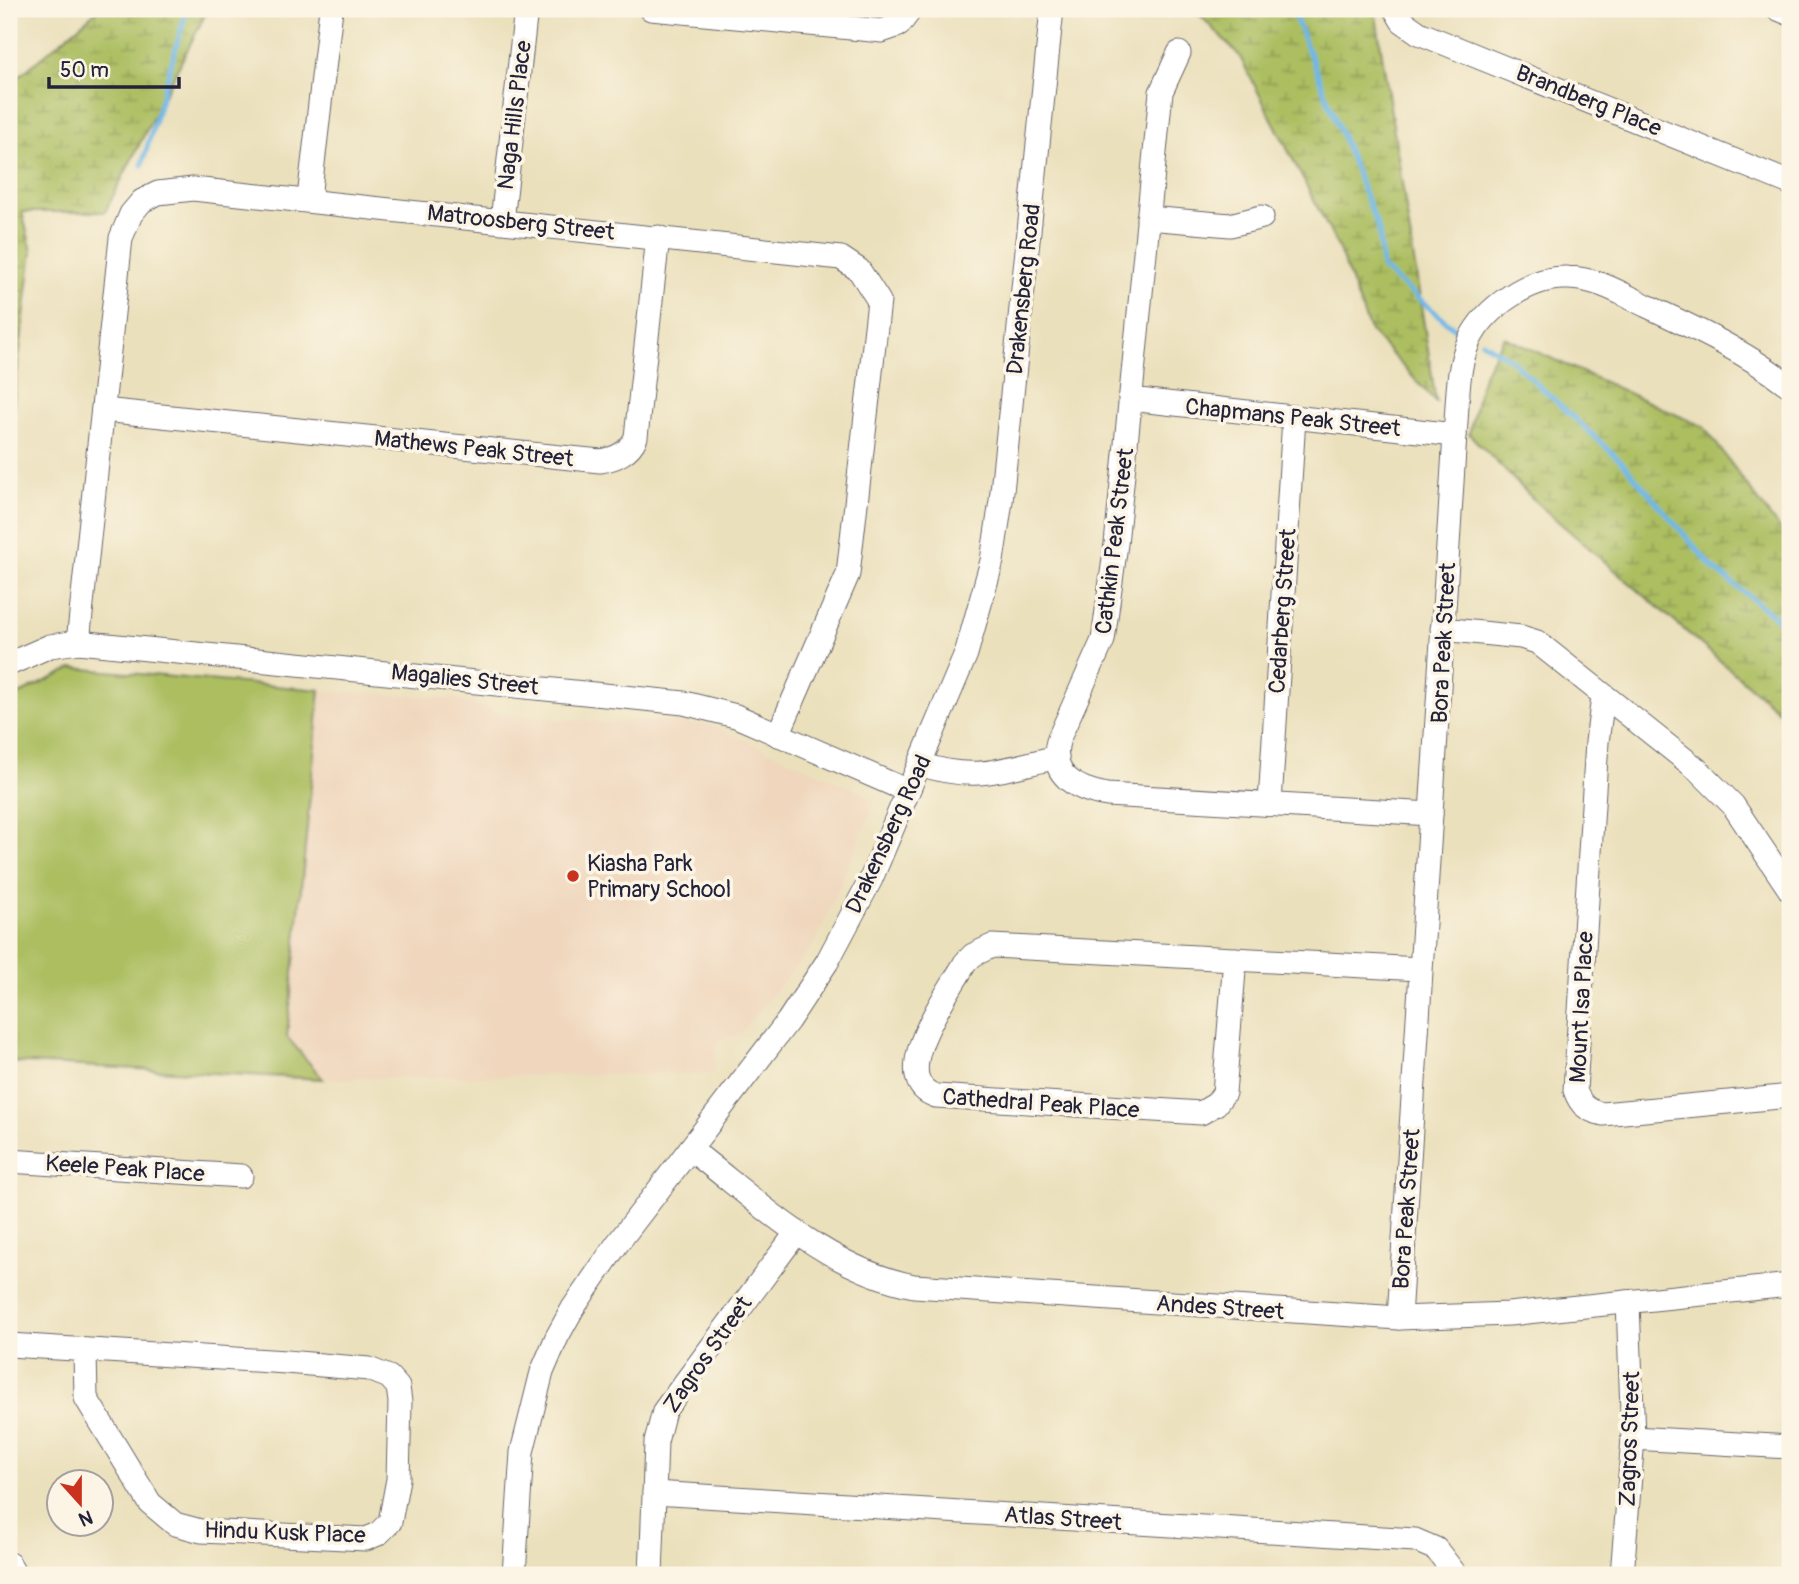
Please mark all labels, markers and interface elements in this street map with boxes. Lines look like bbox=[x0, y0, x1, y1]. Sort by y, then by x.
street label: Naga Hills Place bbox=[491, 38, 538, 191]
scale bar bbox=[49, 46, 178, 90]
text: 50 m bbox=[60, 57, 109, 84]
street label: Brandberg Place bbox=[1512, 58, 1667, 143]
street label: Matroosberg Street bbox=[426, 198, 617, 247]
street label: Drakensberg Road bbox=[1000, 202, 1047, 376]
street label: Chapmans Peak Street bbox=[1184, 392, 1403, 443]
street label: Mathews Peak Street bbox=[373, 424, 576, 473]
street label: Cathkin Peak Street bbox=[1089, 446, 1140, 636]
street label: Cedarberg Street bbox=[1262, 527, 1303, 695]
street label: Bora Peak Street bbox=[1425, 561, 1462, 724]
street label: Magalies Street bbox=[390, 657, 541, 702]
street label: Drakensberg Road bbox=[839, 750, 938, 918]
place label: Kiasha Park Primary School bbox=[587, 849, 731, 904]
marker: Kiasha Park Primary School bbox=[565, 868, 581, 884]
street label: Mount Isa Place bbox=[1563, 930, 1600, 1084]
street label: Cathedral Peak Place bbox=[941, 1082, 1141, 1125]
street label: Bora Peak Street bbox=[1386, 1127, 1427, 1290]
street label: Keele Peak Place bbox=[44, 1148, 206, 1189]
street label: Andes Street bbox=[1155, 1289, 1286, 1326]
street label: Zagros Street bbox=[657, 1290, 759, 1418]
street label: Zagros Street bbox=[1613, 1370, 1646, 1507]
north arrow bbox=[46, 1468, 116, 1538]
street label: Atlas Street bbox=[1003, 1500, 1124, 1537]
text: N bbox=[75, 1504, 96, 1531]
street label: Hindu Kusk Place bbox=[204, 1515, 367, 1550]

